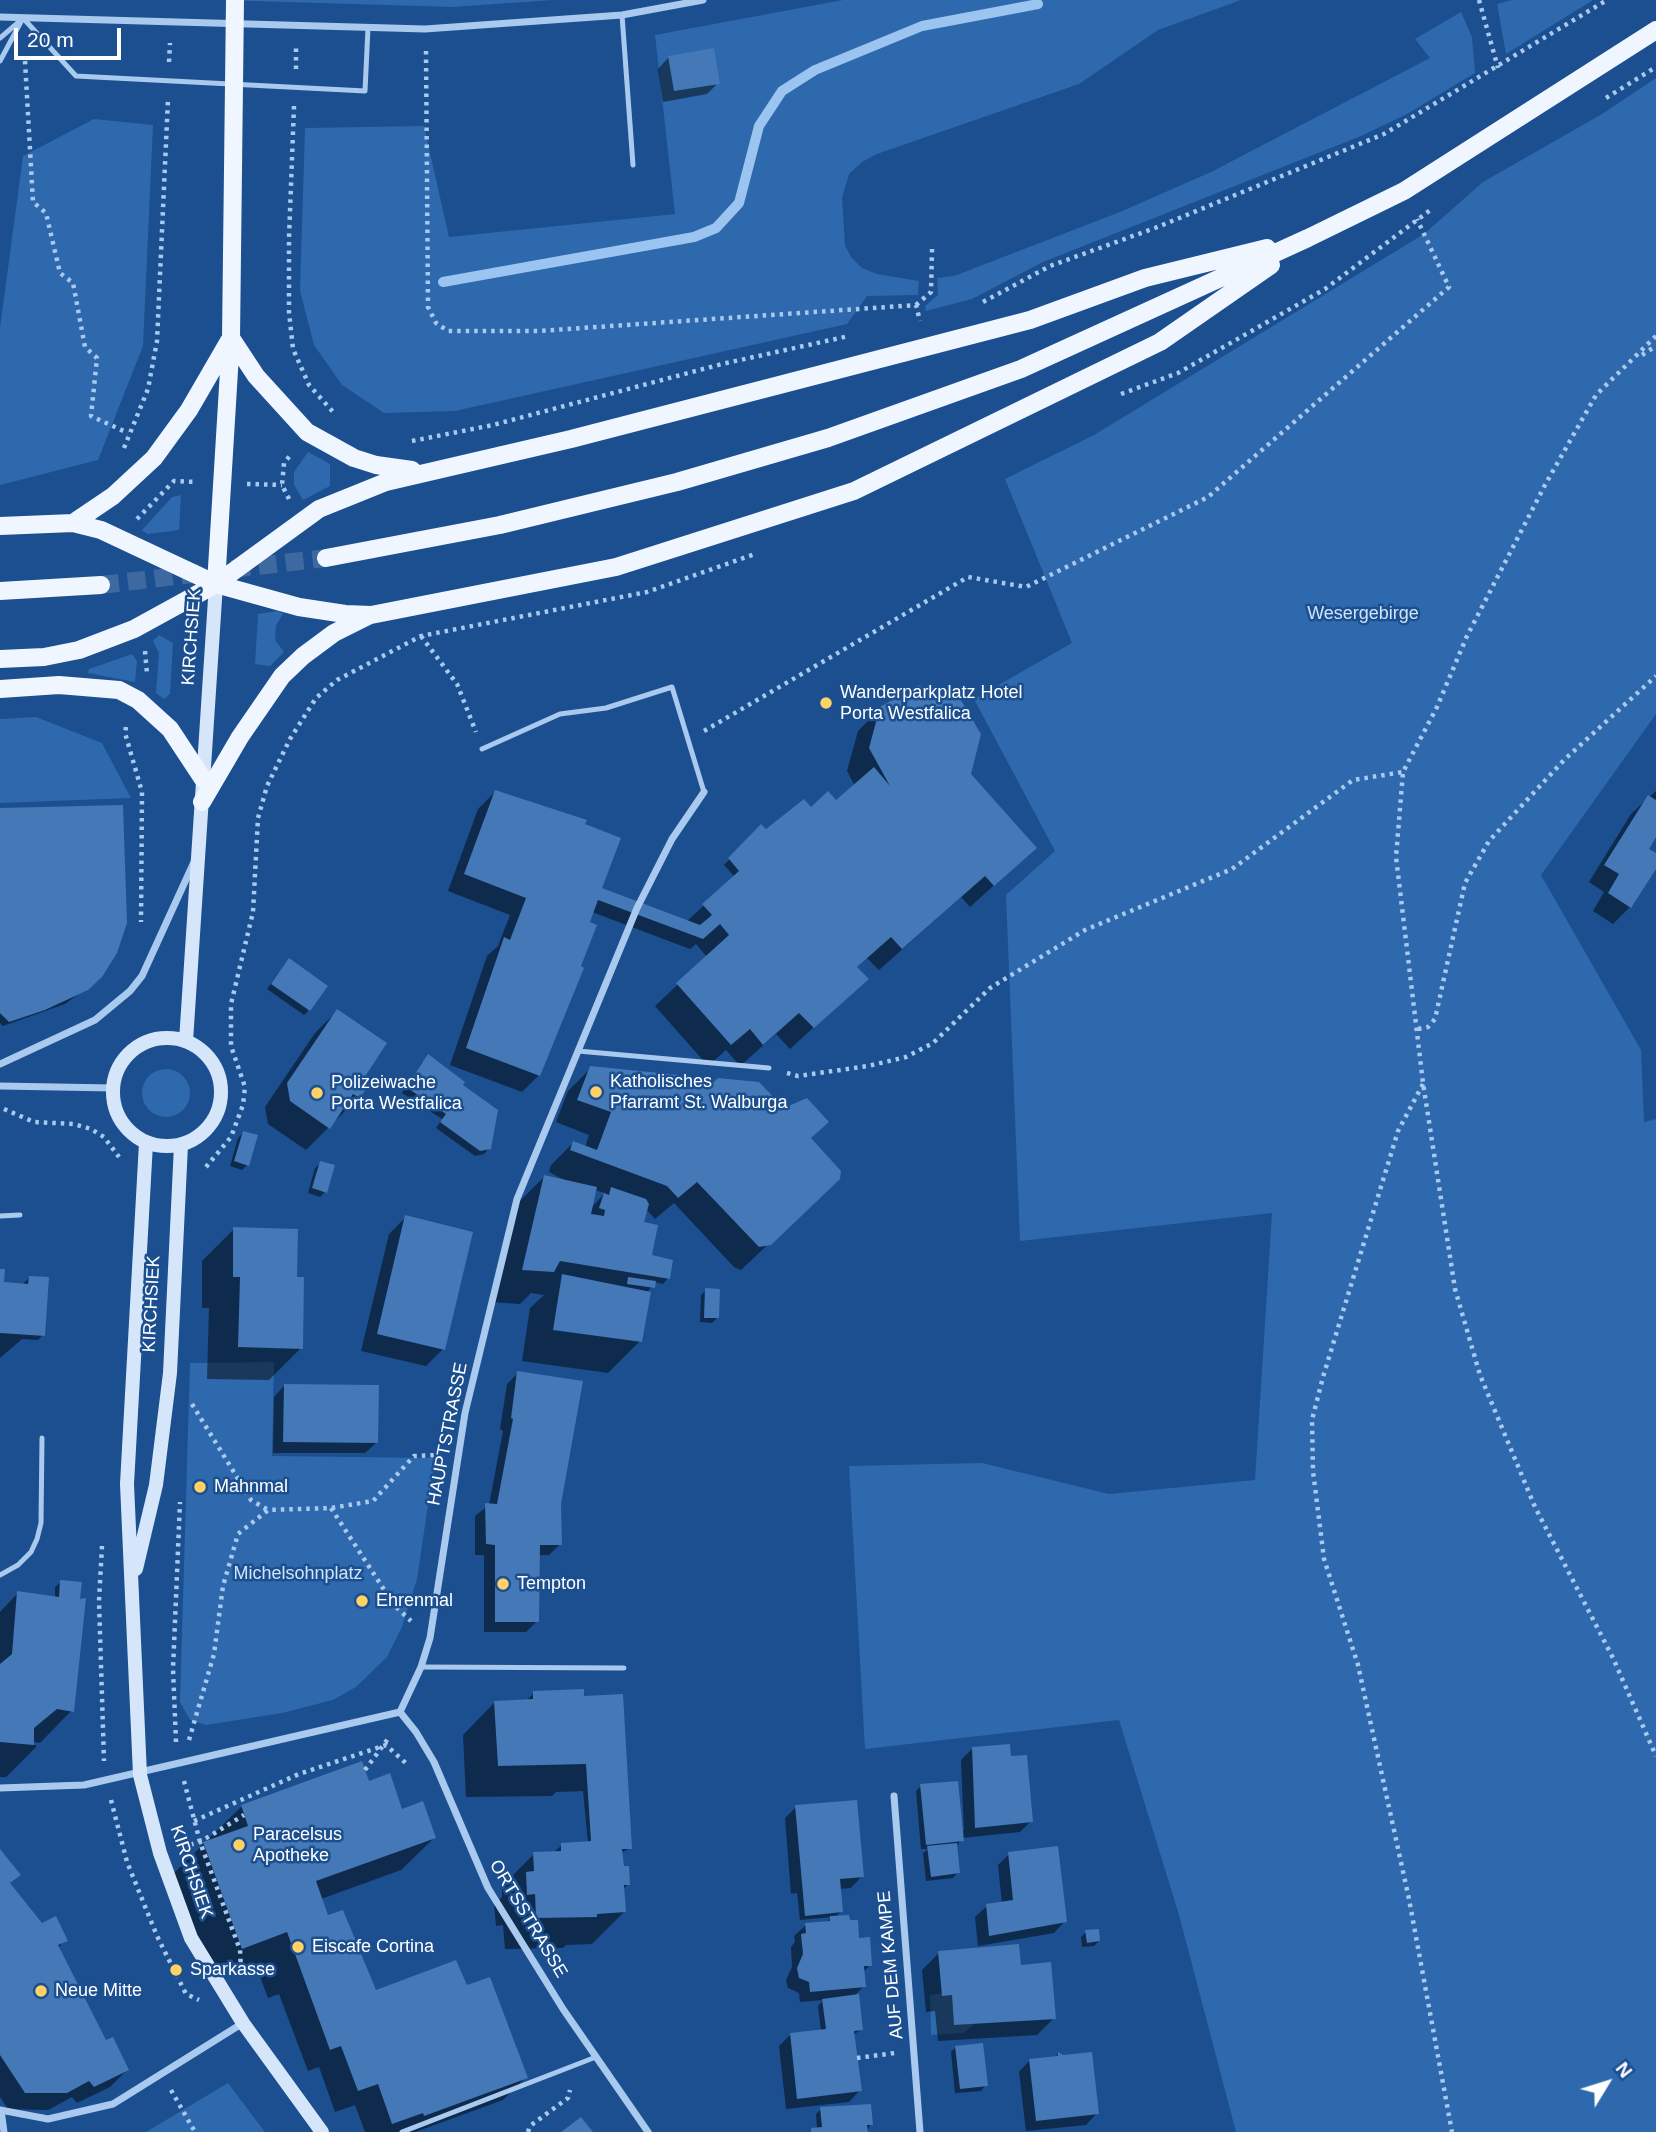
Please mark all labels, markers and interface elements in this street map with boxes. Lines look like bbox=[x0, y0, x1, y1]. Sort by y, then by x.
scale bar bbox=[18, 14, 124, 58]
text: 20 m bbox=[27, 28, 74, 51]
street label: KIRCHSIEK bbox=[178, 588, 206, 686]
park label: Wesergebirge bbox=[1307, 603, 1419, 625]
place label: Wanderparkplatz Hotel Porta Westfalica bbox=[840, 682, 1022, 724]
marker: Wanderparkplatz Hotel Porta Westfalica bbox=[818, 695, 834, 711]
place label: Katholisches Pfarramt St. Walburga bbox=[610, 1071, 787, 1114]
place label: Polizeiwache Porta Westfalica bbox=[331, 1072, 462, 1114]
marker: Katholisches Pfarramt St. Walburga bbox=[588, 1084, 604, 1100]
marker: Polizeiwache Porta Westfalica bbox=[309, 1085, 325, 1101]
street label: KIRCHSIEK bbox=[139, 1255, 165, 1353]
street label: HAUPTSTRASSE bbox=[424, 1361, 472, 1507]
place label: Mahnmal bbox=[214, 1476, 288, 1498]
marker: Mahnmal bbox=[192, 1479, 208, 1495]
park label: Michelsohnplatz bbox=[233, 1563, 363, 1585]
place label: Tempton bbox=[517, 1573, 586, 1595]
marker: Tempton bbox=[495, 1576, 511, 1592]
place label: Ehrenmal bbox=[376, 1590, 453, 1612]
marker: Ehrenmal bbox=[354, 1593, 370, 1609]
street label: KIRCHSIEK bbox=[165, 1823, 217, 1921]
place label: Paracelsus Apotheke bbox=[253, 1824, 342, 1867]
marker: Paracelsus Apotheke bbox=[231, 1837, 247, 1853]
street label: ORTSSTRASSE bbox=[484, 1856, 572, 1982]
street label: AUF DEM KAMPE bbox=[874, 1890, 908, 2040]
place label: Eiscafe Cortina bbox=[312, 1936, 434, 1958]
marker: Eiscafe Cortina bbox=[290, 1939, 306, 1955]
place label: Sparkasse bbox=[190, 1959, 275, 1981]
marker: Sparkasse bbox=[168, 1962, 184, 1978]
place label: Neue Mitte bbox=[55, 1980, 142, 2002]
marker: Neue Mitte bbox=[33, 1983, 49, 1999]
north arrow bbox=[1572, 2048, 1642, 2118]
text: N bbox=[1611, 2058, 1636, 2082]

